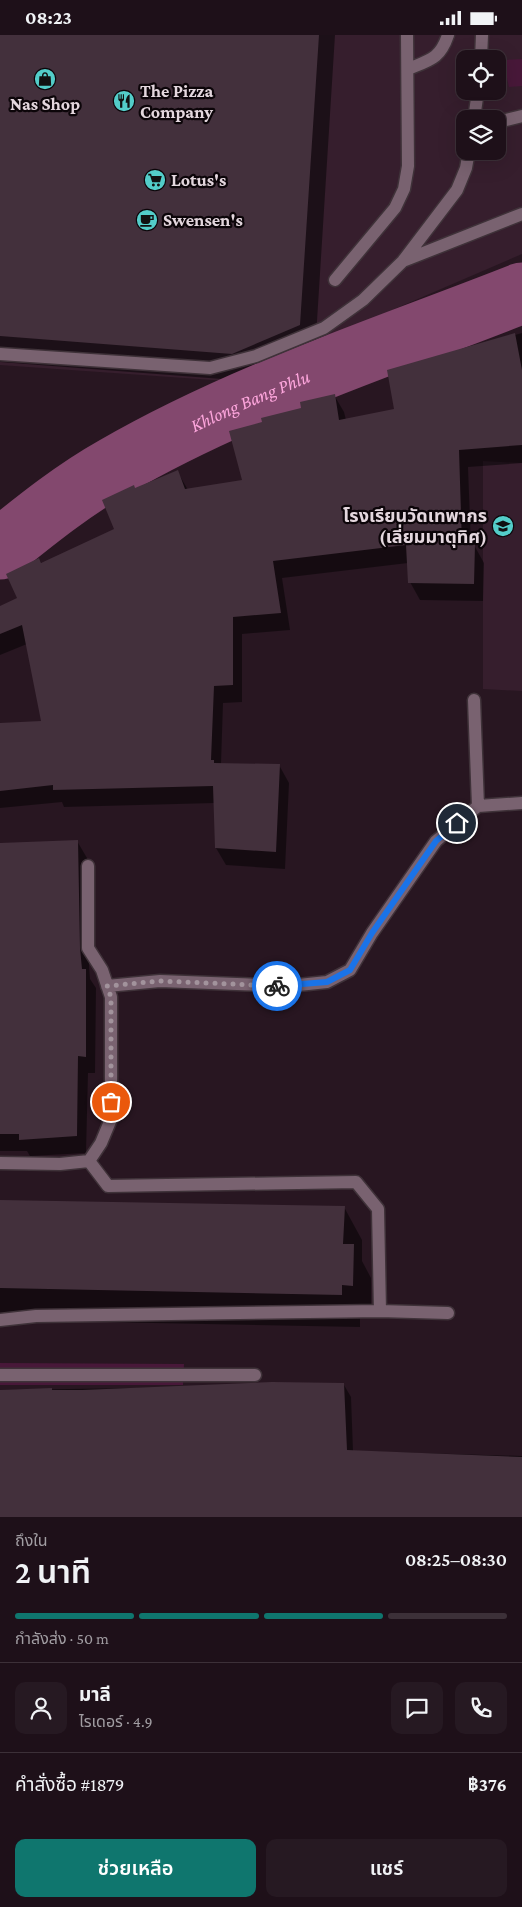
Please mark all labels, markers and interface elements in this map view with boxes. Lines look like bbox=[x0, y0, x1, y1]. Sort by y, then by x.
text: 08:23 bbox=[25, 7, 72, 28]
map controls bbox=[456, 50, 506, 160]
button: locate bbox=[456, 50, 506, 100]
shop icon: Nas Shop bbox=[33, 67, 57, 91]
place label: The Pizza Company bbox=[140, 81, 214, 122]
restaurant icon: The Pizza Company bbox=[112, 89, 136, 113]
place label: Nas Shop bbox=[10, 94, 80, 114]
button: layers bbox=[456, 110, 506, 160]
supermarket icon: Lotus's bbox=[143, 168, 167, 192]
place label: Lotus's bbox=[171, 170, 226, 190]
cafe icon: Swensen's bbox=[135, 208, 159, 232]
place label: Swensen's bbox=[163, 210, 243, 230]
water label: Khlong Bang Phlu bbox=[187, 365, 313, 436]
place label: โรงเรียนวัดเทพากร (เลี่ยมมาตุทิศ) bbox=[343, 506, 487, 548]
school or university icon: โรงเรียนวัดเทพากร (เลี่ยมมาตุทิศ) bbox=[491, 514, 515, 538]
pin bbox=[436, 802, 478, 844]
icon: home bbox=[443, 809, 471, 837]
courier bbox=[252, 961, 302, 1011]
icon: bike bbox=[263, 972, 291, 1000]
pin bbox=[90, 1081, 132, 1123]
icon: bag bbox=[97, 1088, 125, 1116]
text: ถึงใน bbox=[15, 1532, 48, 1549]
text: 08:25–08:30 bbox=[405, 1549, 507, 1570]
text: 2 นาที bbox=[15, 1554, 91, 1590]
text: กำลังส่ง · 50 m bbox=[15, 1630, 109, 1647]
button: person bbox=[15, 1682, 67, 1734]
button: chat bbox=[391, 1682, 443, 1734]
button: phone bbox=[455, 1682, 507, 1734]
text: มาลี bbox=[79, 1684, 111, 1705]
text: ไรเดอร์ · 4.9 bbox=[79, 1713, 153, 1730]
text: คำสั่งซื้อ #1879 bbox=[15, 1774, 124, 1795]
text: ฿376 bbox=[468, 1774, 507, 1795]
button: ช่วยเหลือ bbox=[15, 1839, 256, 1897]
button: แชร์ bbox=[266, 1839, 507, 1897]

